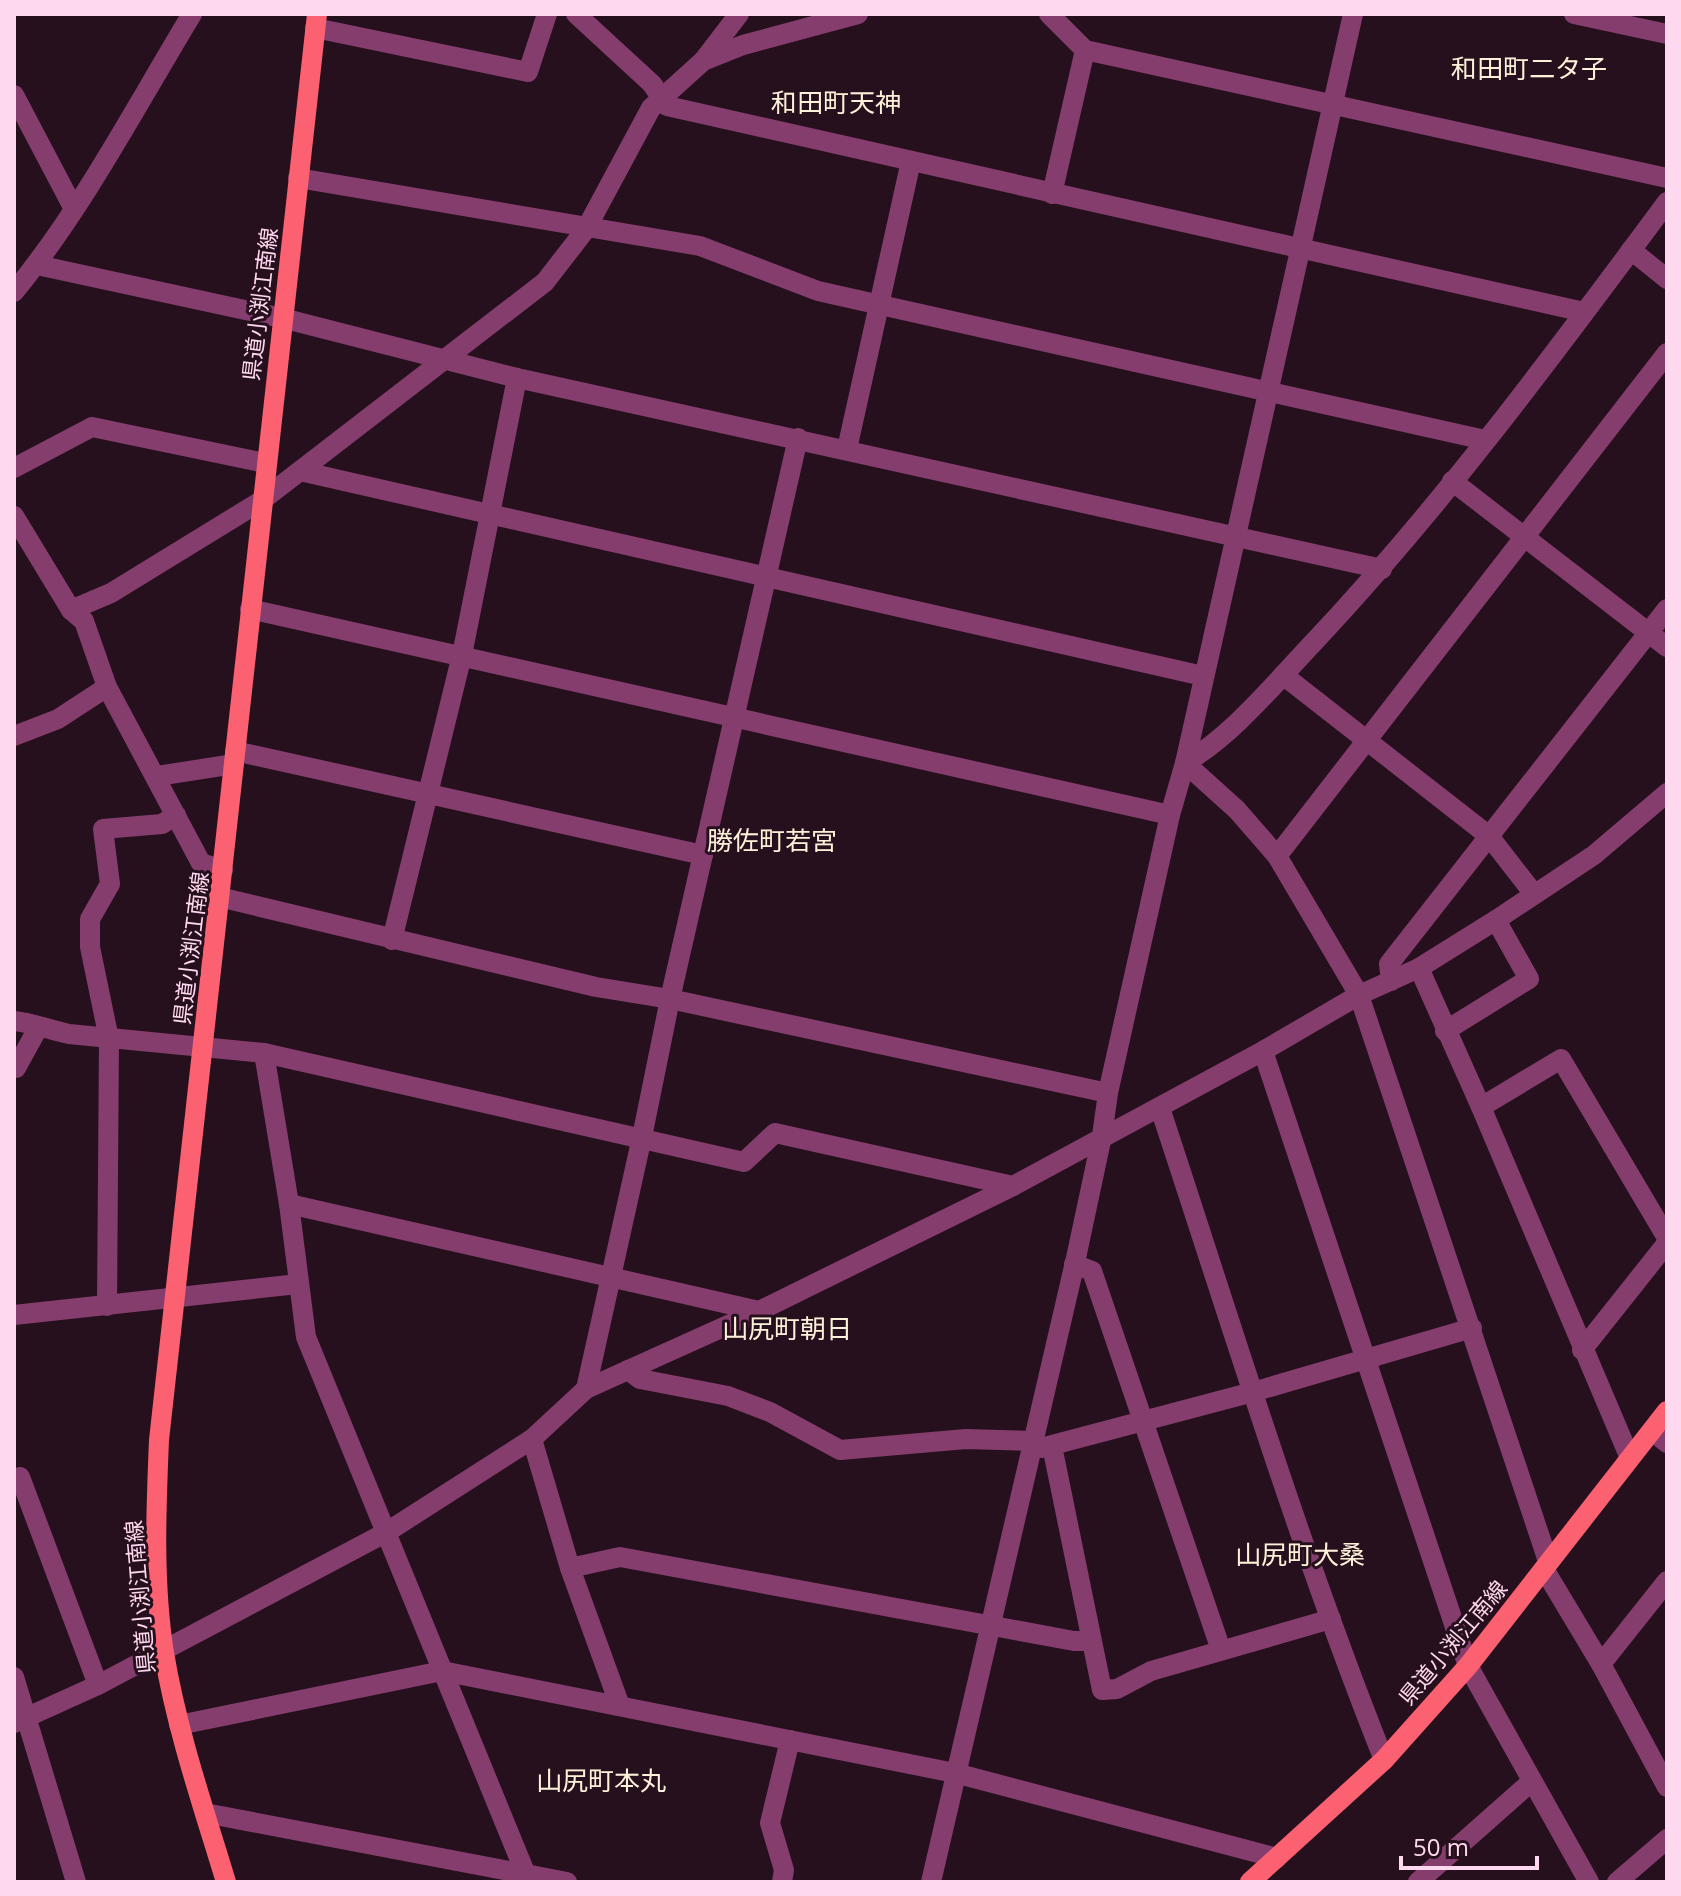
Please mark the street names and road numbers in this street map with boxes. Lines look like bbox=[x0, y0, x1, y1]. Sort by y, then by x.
street label: 県道小渕江南線 bbox=[235, 226, 283, 382]
street label: 県道小渕江南線 bbox=[166, 870, 214, 1026]
street label: 県道小渕江南線 bbox=[117, 1519, 161, 1675]
street label: 県道小渕江南線 bbox=[1391, 1573, 1513, 1711]

